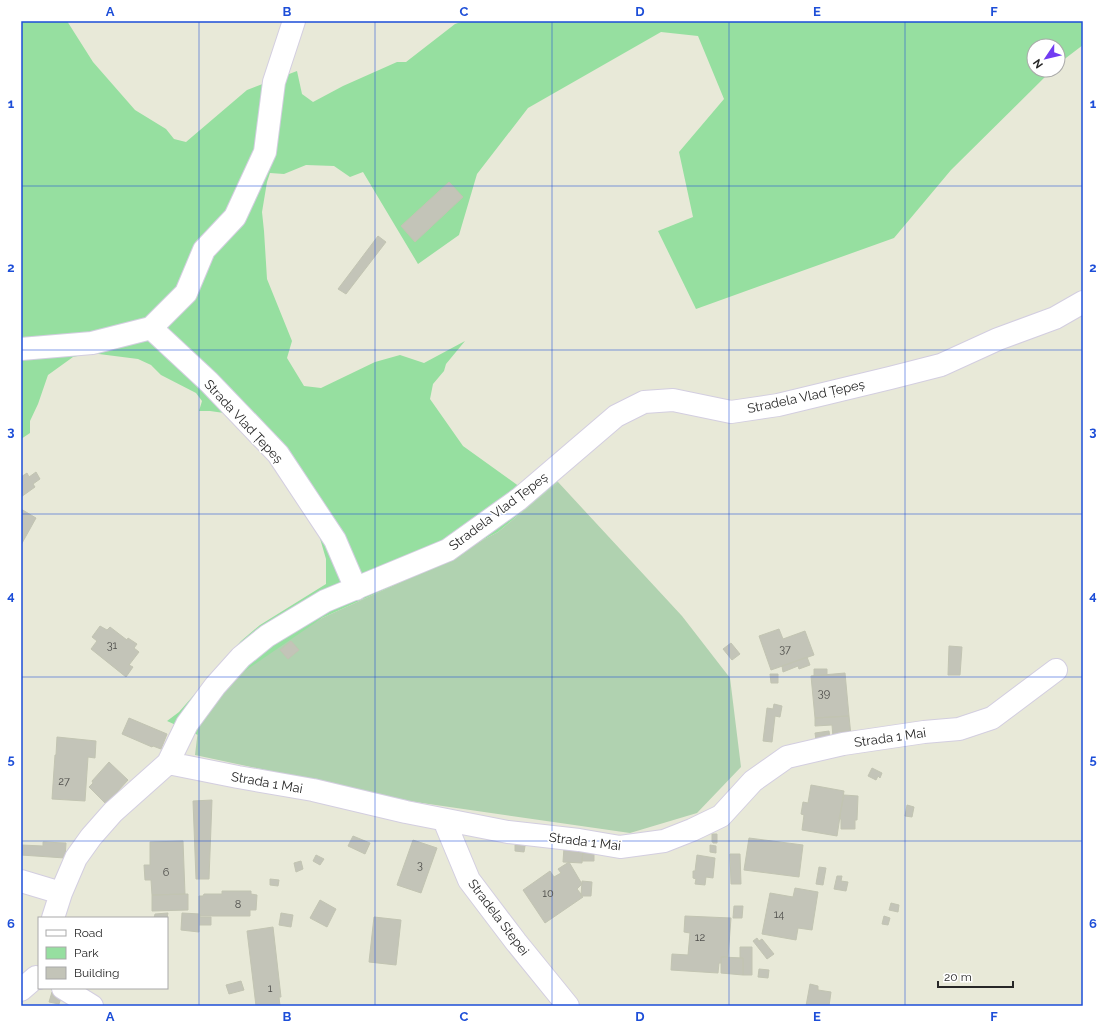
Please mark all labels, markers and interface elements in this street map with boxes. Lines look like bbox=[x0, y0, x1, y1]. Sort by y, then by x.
text: A bbox=[106, 4, 115, 19]
text: B bbox=[283, 4, 292, 19]
text: C bbox=[460, 4, 469, 19]
text: D bbox=[635, 4, 645, 19]
text: E bbox=[813, 4, 821, 19]
text: F bbox=[990, 4, 998, 19]
north arrow bbox=[1026, 38, 1066, 78]
text: N bbox=[1030, 56, 1046, 71]
text: 1 bbox=[8, 96, 15, 111]
text: 1 bbox=[1090, 96, 1097, 111]
text: 2 bbox=[7, 260, 15, 275]
text: 2 bbox=[1089, 260, 1097, 275]
street label: Strada Vlad Țepeș bbox=[201, 377, 286, 466]
street label: Stradela Vlad Țepeș bbox=[746, 377, 866, 416]
text: 3 bbox=[7, 424, 15, 439]
text: 3 bbox=[1089, 424, 1097, 439]
street label: Stradela Vlad Țepeș bbox=[446, 469, 551, 553]
text: 4 bbox=[7, 588, 15, 603]
text: 4 bbox=[1089, 588, 1097, 603]
house number: 31 bbox=[107, 639, 118, 652]
house number: 37 bbox=[779, 643, 791, 656]
house number: 39 bbox=[818, 687, 830, 700]
street label: Strada 1 Mai bbox=[853, 725, 927, 750]
text: 5 bbox=[7, 752, 15, 767]
text: 5 bbox=[1089, 752, 1097, 767]
street label: Strada 1 Mai bbox=[230, 769, 304, 796]
house number: 27 bbox=[58, 775, 70, 788]
street label: Strada 1 Mai bbox=[548, 830, 622, 853]
house number: 3 bbox=[417, 859, 423, 872]
house number: 6 bbox=[163, 866, 170, 879]
street label: Stradela Stepei bbox=[465, 876, 532, 958]
house number: 10 bbox=[542, 887, 554, 900]
house number: 8 bbox=[235, 898, 241, 911]
house number: 14 bbox=[774, 908, 784, 921]
text: 6 bbox=[7, 916, 15, 931]
text: 6 bbox=[1089, 916, 1097, 931]
legend bbox=[38, 917, 168, 989]
text: Road bbox=[74, 926, 103, 940]
house number: 12 bbox=[695, 931, 705, 944]
text: Park bbox=[74, 946, 99, 960]
scale bar bbox=[938, 963, 1013, 989]
text: Building bbox=[74, 966, 120, 980]
text: 20 m bbox=[944, 970, 972, 984]
house number: 1 bbox=[268, 982, 273, 995]
text: A bbox=[106, 1009, 115, 1024]
text: B bbox=[283, 1009, 292, 1024]
text: C bbox=[460, 1009, 469, 1024]
text: D bbox=[635, 1009, 645, 1024]
text: E bbox=[813, 1009, 821, 1024]
text: F bbox=[990, 1009, 998, 1024]

